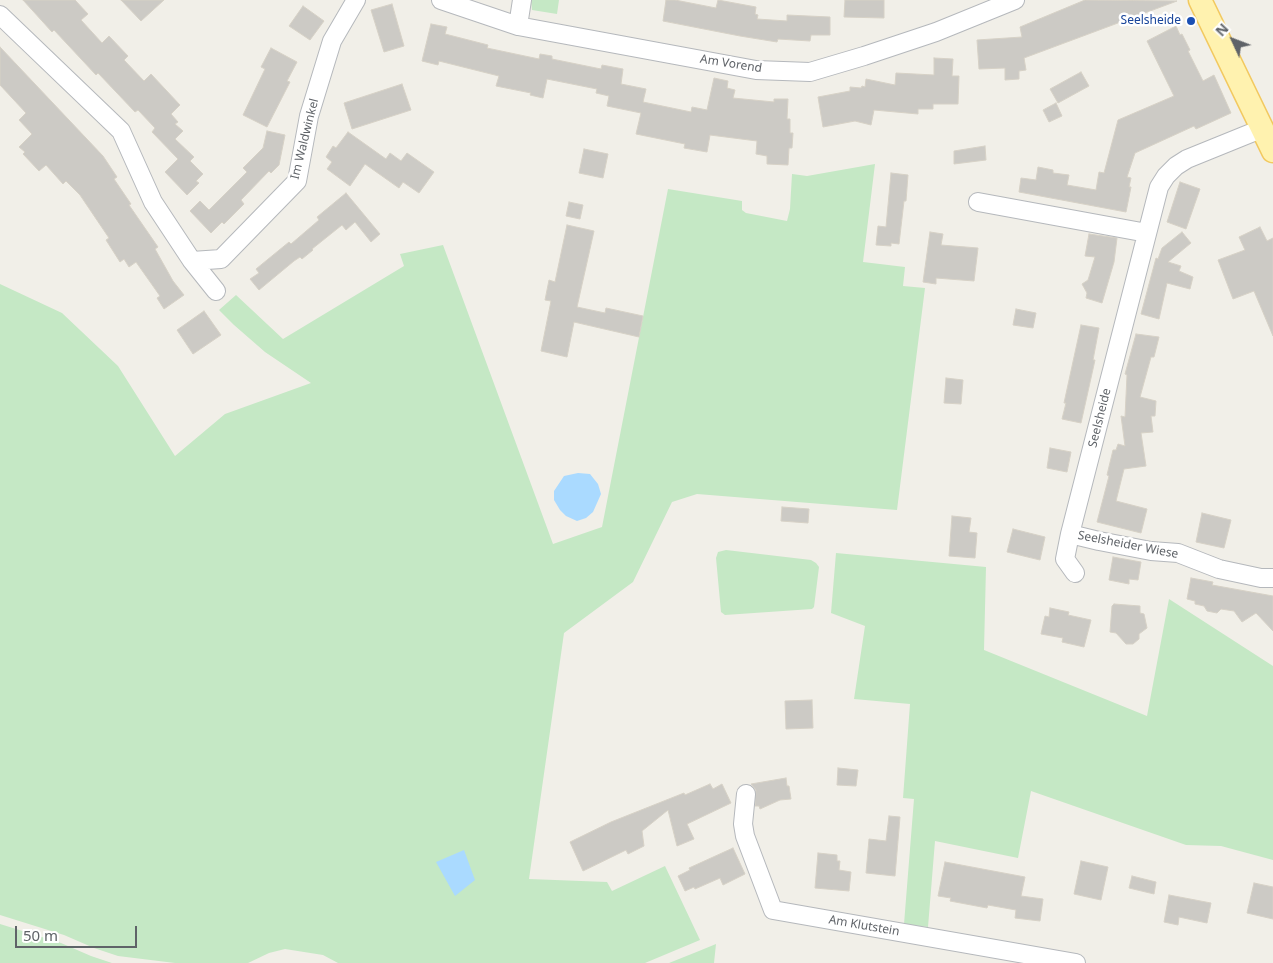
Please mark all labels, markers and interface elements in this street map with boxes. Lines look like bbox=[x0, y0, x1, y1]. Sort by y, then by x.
place label: Seelsheide bbox=[1121, 14, 1181, 28]
marker: Seelsheide bbox=[1185, 15, 1197, 27]
north arrow bbox=[1208, 15, 1258, 65]
text: N bbox=[1211, 19, 1232, 40]
street label: Am Vorend bbox=[699, 52, 763, 76]
street label: Im Waldwinkel bbox=[288, 97, 322, 181]
street label: Seelsheide bbox=[1086, 387, 1114, 449]
street label: Seelsheider Wiese bbox=[1077, 528, 1179, 562]
street label: Am Klutstein bbox=[827, 913, 901, 939]
scale bar bbox=[18, 916, 140, 948]
text: 50 m bbox=[23, 925, 58, 945]

